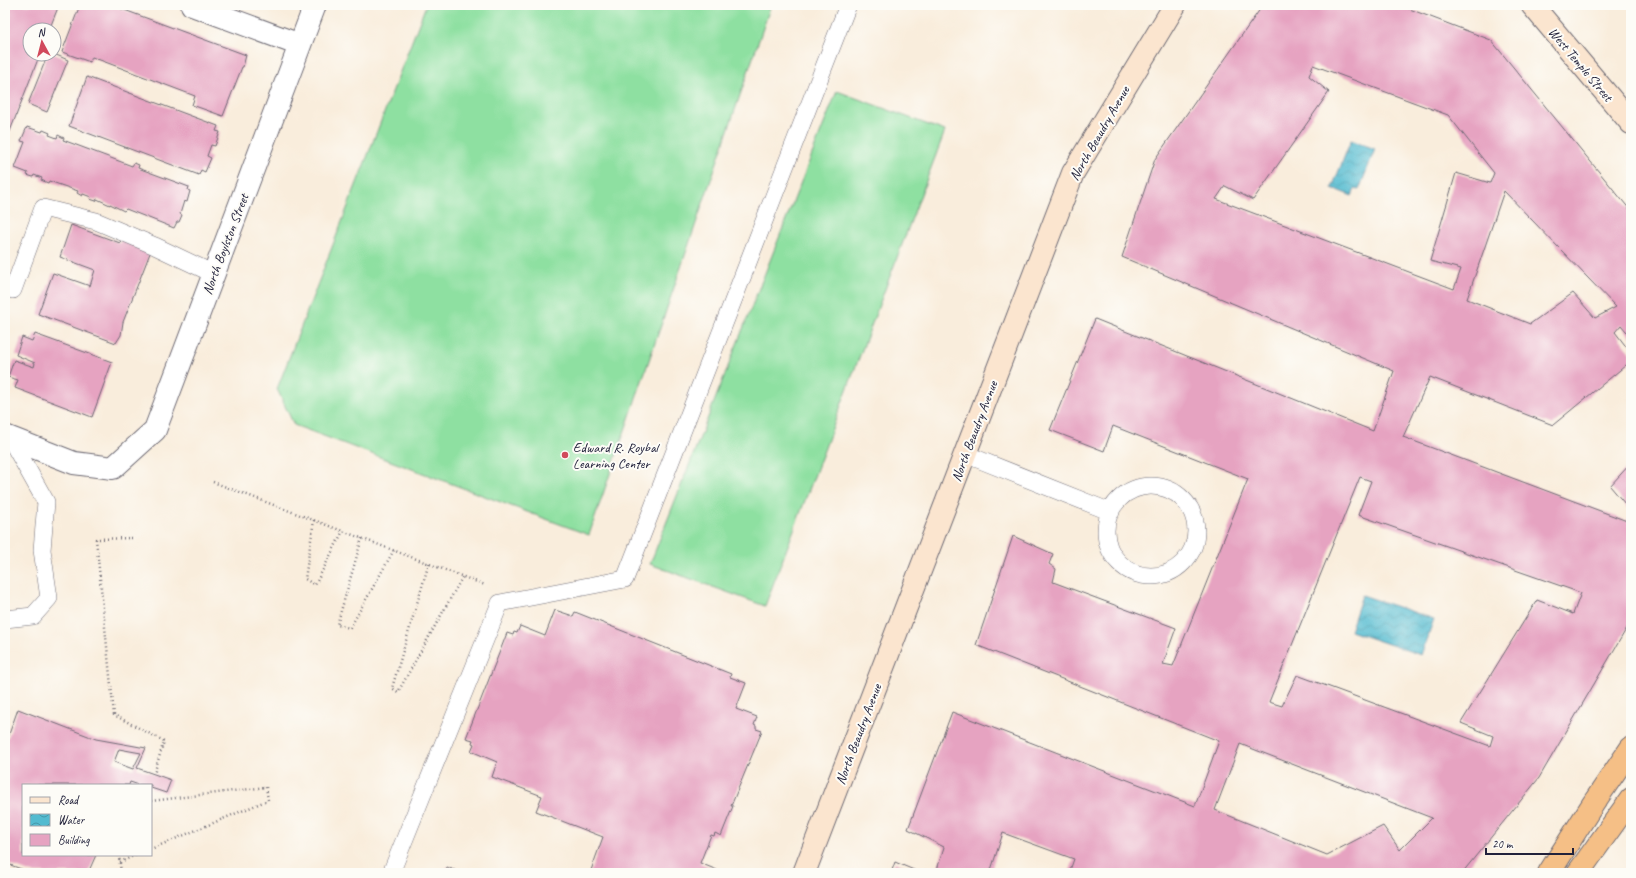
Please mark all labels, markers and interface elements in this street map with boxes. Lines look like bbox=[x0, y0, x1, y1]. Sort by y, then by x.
north arrow bbox=[22, 22, 62, 62]
text: N bbox=[37, 24, 47, 39]
street label: West Temple Street bbox=[1545, 24, 1617, 106]
street label: North Beaudry Avenue bbox=[1066, 82, 1134, 184]
street label: North Boylston Street bbox=[198, 190, 253, 297]
street label: North Beaudry Avenue bbox=[947, 377, 1002, 484]
place label: Edward R. Roybal Learning Center bbox=[573, 439, 661, 472]
marker: Edward R. Roybal Learning Center bbox=[560, 450, 570, 460]
street label: North Beaudry Avenue bbox=[831, 680, 886, 787]
legend bbox=[22, 784, 152, 856]
text: Road bbox=[58, 792, 80, 808]
text: Water bbox=[58, 812, 86, 828]
scale bar bbox=[1486, 830, 1573, 856]
text: Building bbox=[58, 832, 90, 848]
text: 20 m bbox=[1492, 836, 1514, 852]

